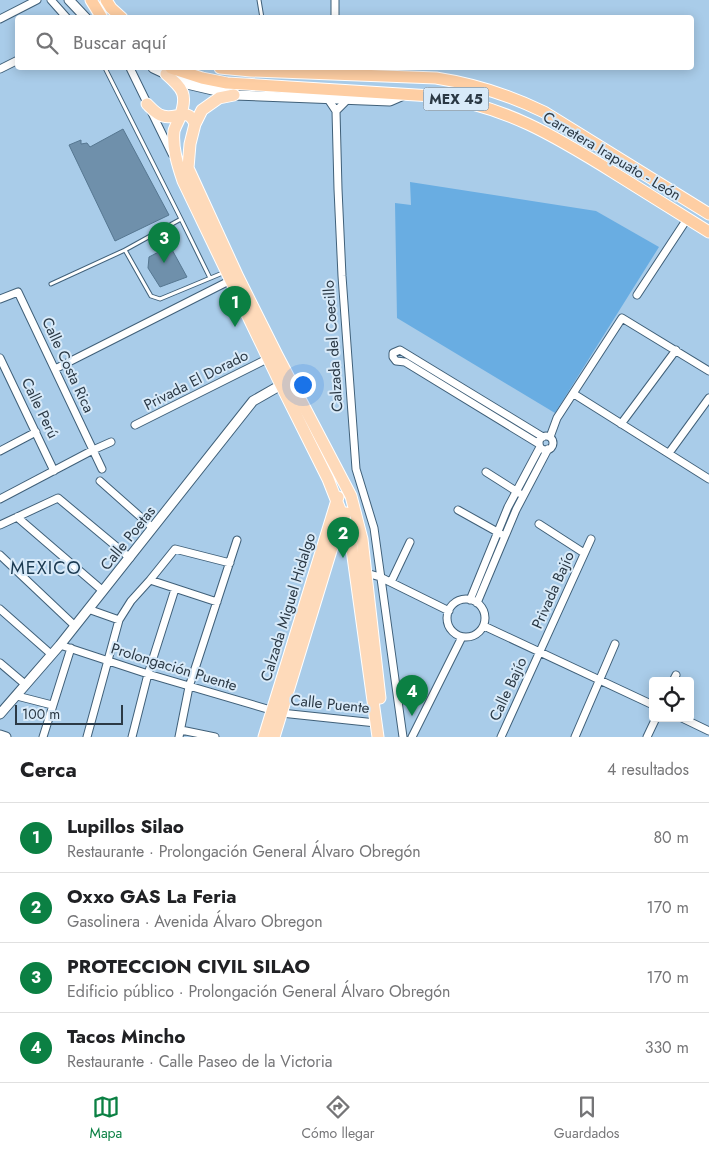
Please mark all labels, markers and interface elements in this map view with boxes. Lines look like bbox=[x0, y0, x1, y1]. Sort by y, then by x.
search box bbox=[15, 15, 694, 70]
icon: search bbox=[33, 29, 61, 57]
text: Buscar aquí bbox=[73, 29, 167, 56]
road number: MEX 45 bbox=[424, 88, 488, 110]
street label: Carretera Irapuato - León bbox=[539, 106, 685, 206]
pin: 3 bbox=[148, 222, 180, 263]
street label: Calzada del Coecillo bbox=[317, 279, 349, 413]
pin: 1 bbox=[219, 286, 251, 327]
street label: Calle Costa Rica bbox=[36, 314, 100, 416]
street label: Privada El Dorado bbox=[140, 344, 252, 416]
your location bbox=[290, 372, 316, 398]
street label: Calle Perú bbox=[16, 374, 64, 442]
street label: Calle Poetas bbox=[95, 501, 161, 575]
pin: 2 bbox=[327, 517, 359, 558]
street label: Calzada Miguel Hidalgo bbox=[255, 530, 321, 684]
street label: Privada Bajío bbox=[526, 548, 580, 632]
district label: MEXICO bbox=[10, 555, 82, 581]
street label: Prolongación Puente bbox=[108, 637, 240, 697]
street label: Calle Bajío bbox=[484, 654, 532, 724]
pin: 4 bbox=[396, 675, 428, 716]
map controls bbox=[649, 677, 694, 722]
button: locate bbox=[649, 677, 694, 722]
street label: Calle Puente bbox=[289, 689, 371, 719]
scale bar bbox=[15, 702, 122, 725]
text: 100 m bbox=[22, 704, 60, 724]
text: Cerca bbox=[20, 755, 77, 785]
text: 4 resultados bbox=[607, 758, 689, 781]
text: Lupillos Silao bbox=[67, 813, 184, 840]
text: 1 bbox=[32, 826, 40, 849]
text: 80 m bbox=[653, 826, 689, 849]
text: Restaurante · Prolongación General Álvaro Obregón bbox=[67, 840, 421, 863]
text: Oxxo GAS La Feria bbox=[67, 883, 237, 910]
text: 2 bbox=[31, 896, 41, 919]
text: 170 m bbox=[647, 896, 689, 919]
text: Gasolinera · Avenida Álvaro Obregon bbox=[67, 910, 323, 933]
text: PROTECCION CIVIL SILAO bbox=[67, 953, 310, 980]
text: 3 bbox=[31, 966, 41, 989]
text: 170 m bbox=[647, 966, 689, 989]
text: Edificio público · Prolongación General Álvaro Obregón bbox=[67, 980, 450, 1003]
text: Tacos Mincho bbox=[67, 1023, 185, 1050]
text: 4 bbox=[30, 1036, 42, 1059]
text: 330 m bbox=[645, 1036, 689, 1059]
text: Restaurante · Calle Paseo de la Victoria bbox=[67, 1050, 333, 1073]
tab: Mapa bbox=[90, 1093, 122, 1143]
tab: Cómo llegar bbox=[301, 1093, 375, 1143]
tab: Guardados bbox=[554, 1093, 619, 1143]

